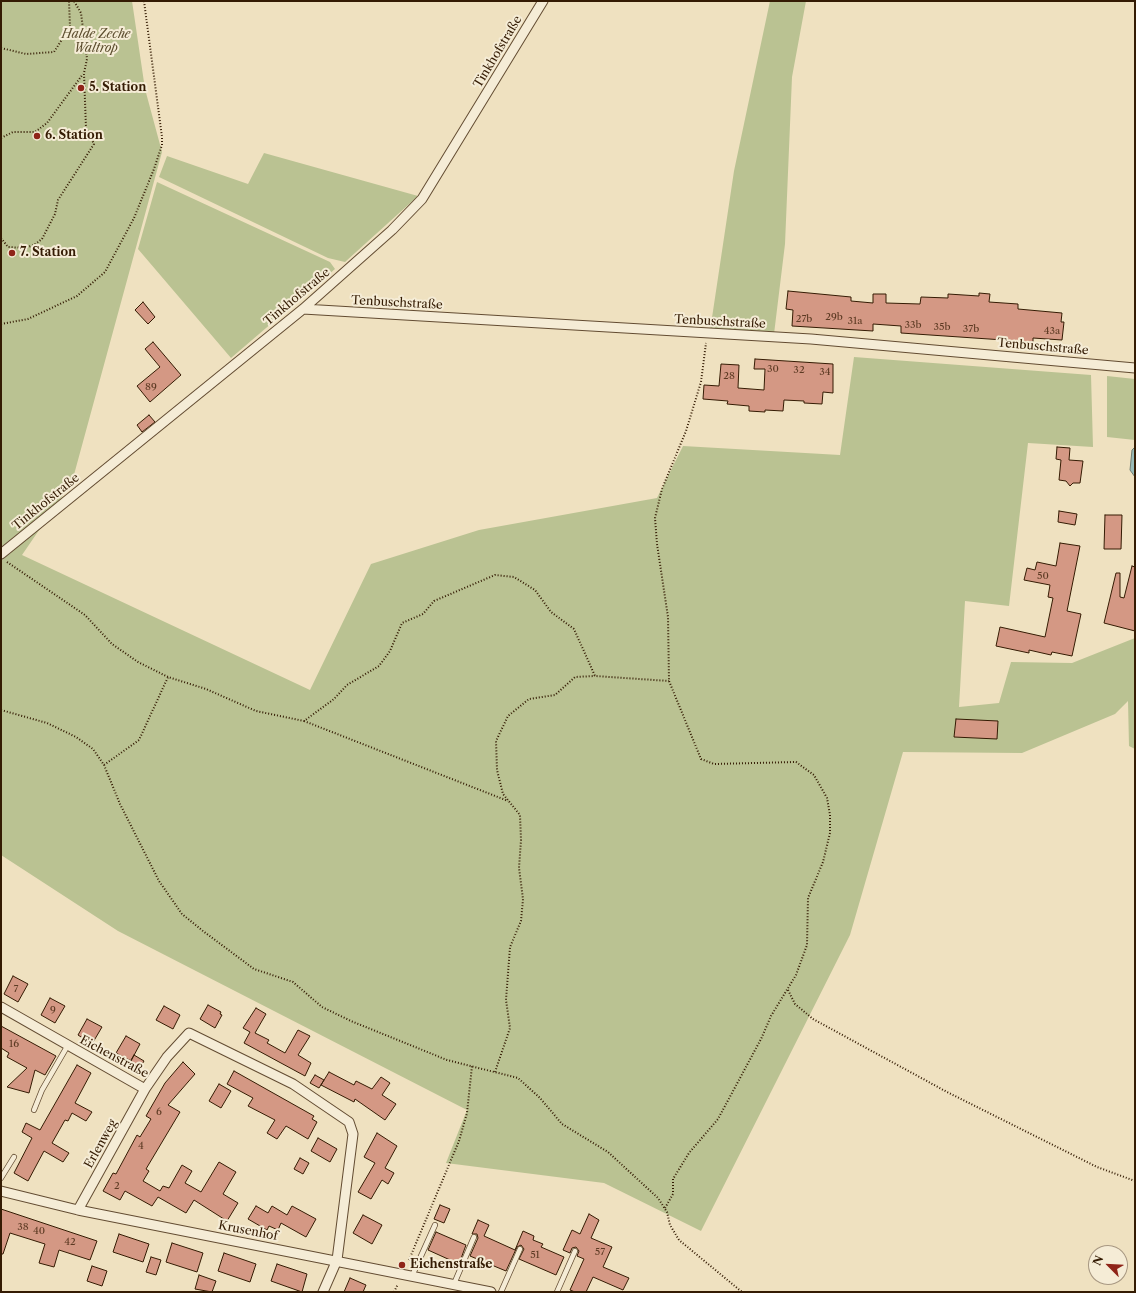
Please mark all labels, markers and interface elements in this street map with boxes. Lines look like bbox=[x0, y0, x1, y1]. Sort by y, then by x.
street label: Tinkhofstraße bbox=[471, 13, 525, 91]
park label: Halde Zeche Waltrop bbox=[62, 28, 130, 56]
place label: 5. Station bbox=[89, 81, 146, 95]
marker: 5. Station bbox=[76, 83, 86, 93]
place label: 6. Station bbox=[45, 129, 103, 143]
marker: 6. Station bbox=[32, 131, 42, 141]
place label: 7. Station bbox=[20, 246, 76, 260]
marker: 7. Station bbox=[7, 248, 17, 258]
street label: Tinkhofstraße bbox=[261, 265, 333, 329]
street label: Tenbuschstraße bbox=[351, 293, 443, 313]
house number: 29b bbox=[825, 311, 843, 323]
street label: Tenbuschstraße bbox=[674, 312, 766, 332]
house number: 27b bbox=[796, 313, 812, 325]
house number: 31a bbox=[848, 315, 862, 327]
house number: 33b bbox=[904, 319, 922, 331]
house number: 35b bbox=[934, 321, 950, 333]
house number: 37b bbox=[963, 323, 979, 335]
house number: 43a bbox=[1044, 325, 1060, 337]
street label: Tenbuschstraße bbox=[997, 336, 1089, 358]
house number: 30 bbox=[767, 363, 779, 375]
house number: 32 bbox=[793, 364, 805, 376]
house number: 34 bbox=[819, 366, 831, 378]
house number: 28 bbox=[723, 370, 735, 382]
house number: 89 bbox=[145, 381, 157, 393]
street label: Tinkhofstraße bbox=[10, 471, 82, 533]
house number: 50 bbox=[1037, 570, 1049, 582]
house number: 7 bbox=[14, 983, 18, 995]
house number: 9 bbox=[50, 1004, 56, 1016]
street label: Eichenstraße bbox=[77, 1033, 151, 1081]
house number: 16 bbox=[9, 1038, 19, 1050]
house number: 6 bbox=[156, 1106, 162, 1118]
street label: Erlenweg bbox=[82, 1117, 120, 1171]
house number: 4 bbox=[138, 1140, 144, 1152]
house number: 2 bbox=[114, 1180, 120, 1192]
street label: Krusenhof bbox=[217, 1218, 279, 1244]
house number: 38 bbox=[17, 1221, 29, 1233]
house number: 40 bbox=[33, 1225, 45, 1237]
house number: 42 bbox=[64, 1236, 76, 1248]
north arrow bbox=[1088, 1245, 1128, 1285]
house number: 57 bbox=[595, 1246, 605, 1258]
house number: 51 bbox=[530, 1249, 540, 1261]
text: N bbox=[1090, 1253, 1106, 1268]
place label: Eichenstraße bbox=[410, 1258, 492, 1272]
marker: Eichenstraße bbox=[397, 1260, 407, 1270]

